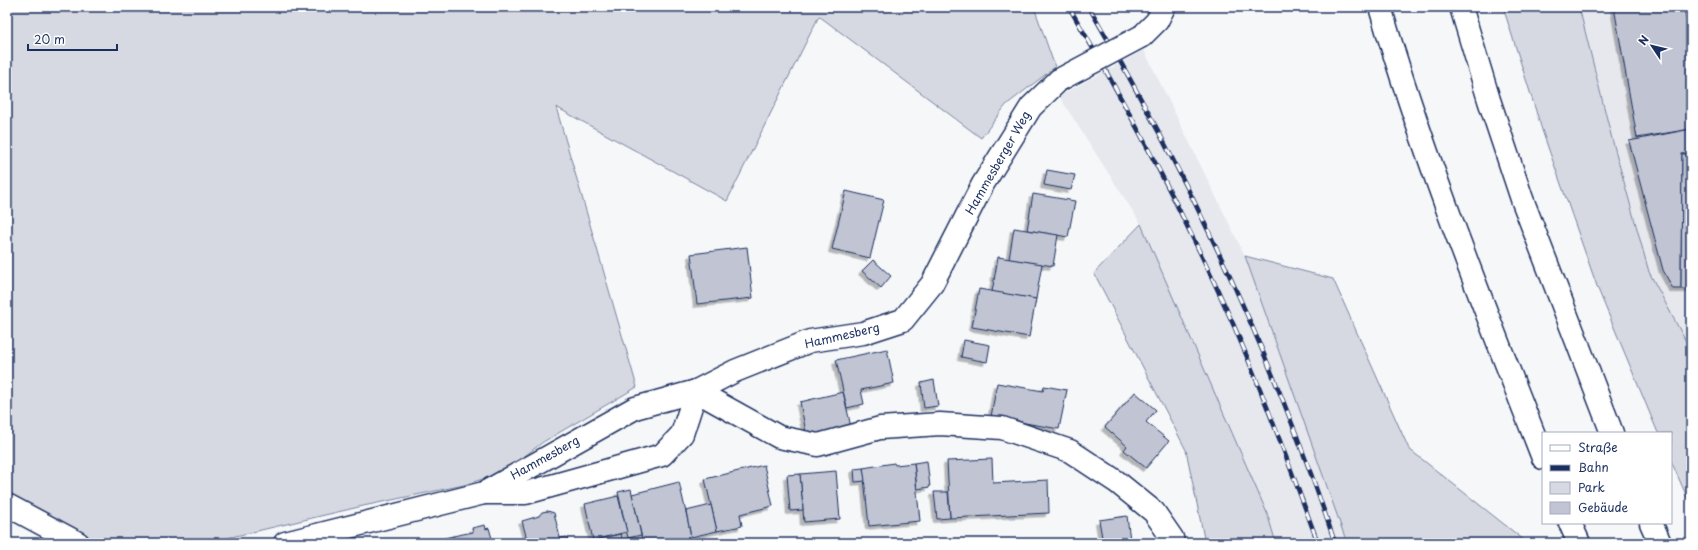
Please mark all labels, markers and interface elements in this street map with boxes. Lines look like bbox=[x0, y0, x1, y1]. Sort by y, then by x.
scale bar bbox=[28, 26, 117, 52]
north arrow bbox=[1632, 26, 1672, 66]
text: 20 m bbox=[34, 30, 65, 48]
text: N bbox=[1634, 31, 1653, 48]
street label: Hammesberger Weg bbox=[960, 107, 1034, 218]
street label: Hammesberg bbox=[803, 318, 881, 352]
street label: Hammesberg bbox=[507, 431, 582, 484]
legend bbox=[1542, 432, 1672, 524]
text: Straße bbox=[1578, 438, 1618, 456]
text: Bahn bbox=[1578, 458, 1609, 476]
text: Park bbox=[1578, 478, 1605, 496]
text: Gebäude bbox=[1578, 498, 1628, 516]

